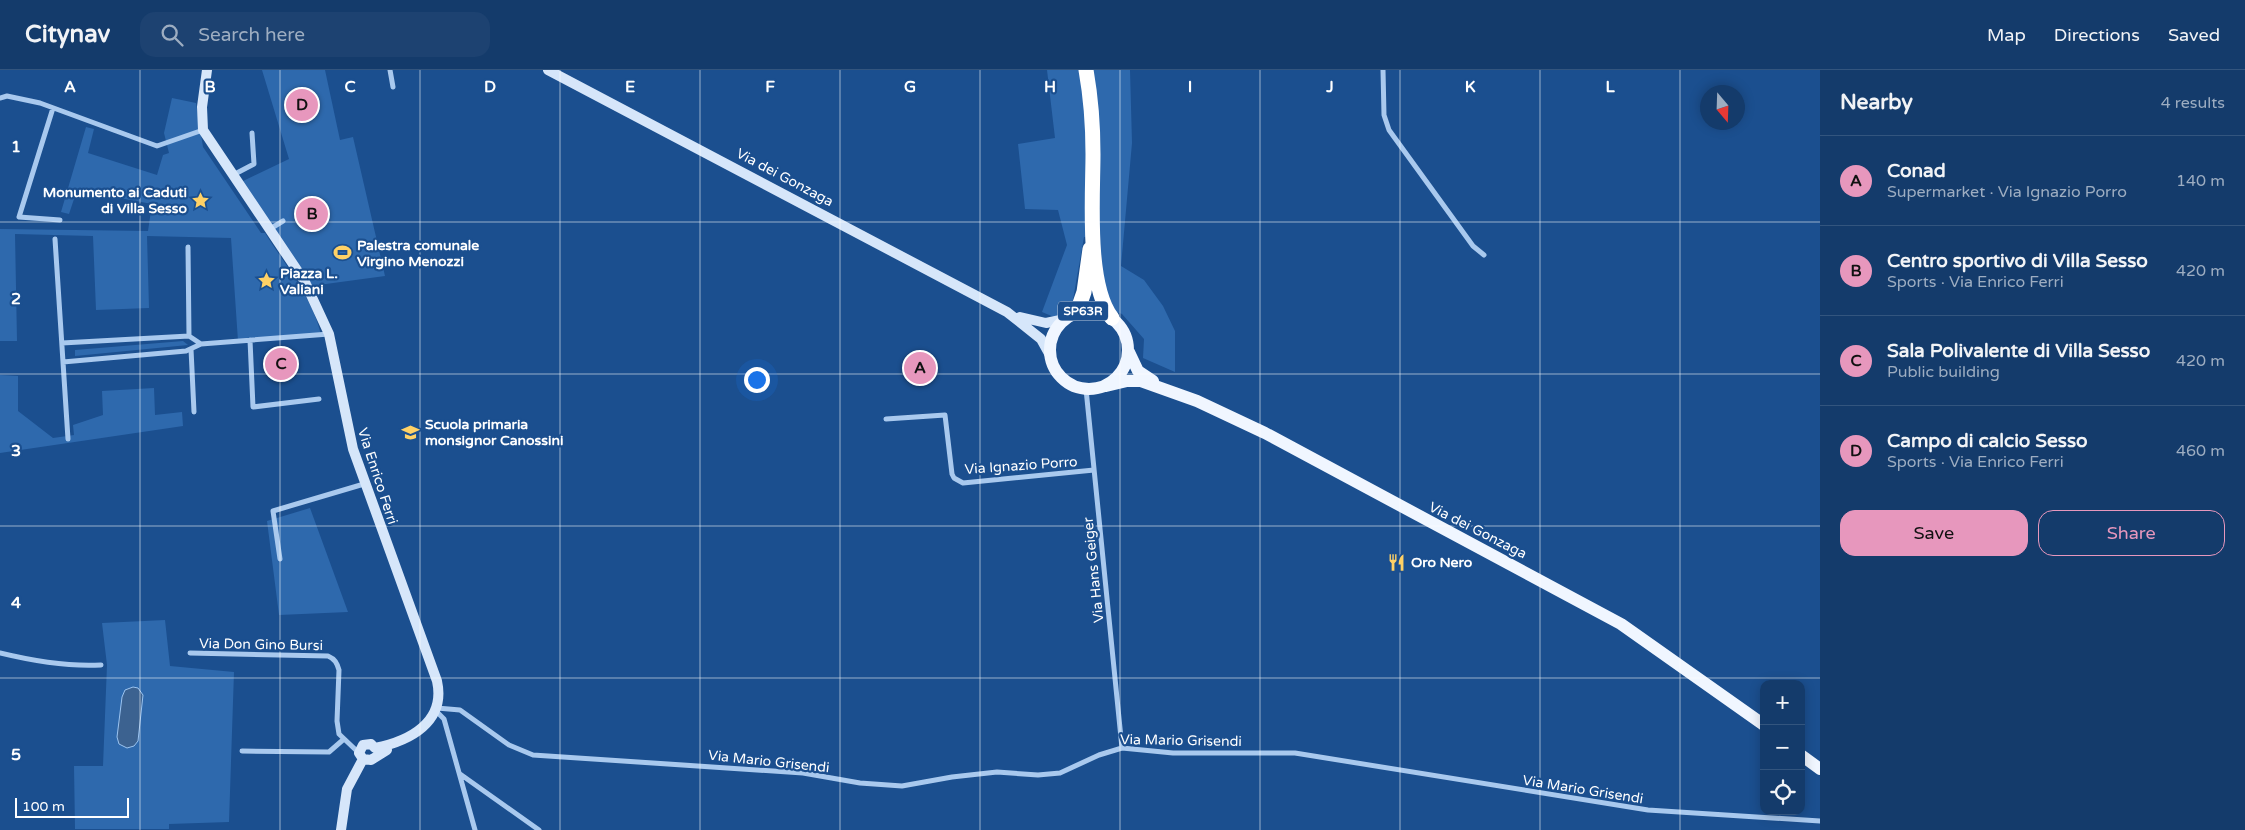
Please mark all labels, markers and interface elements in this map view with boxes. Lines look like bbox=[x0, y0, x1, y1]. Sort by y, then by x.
search box bbox=[140, 12, 490, 57]
text: Citynav bbox=[25, 20, 110, 49]
icon: search bbox=[158, 21, 186, 49]
text: Search here bbox=[198, 24, 305, 46]
text: Map bbox=[1987, 24, 2026, 46]
text: Directions bbox=[2054, 24, 2140, 46]
text: Saved bbox=[2168, 24, 2220, 46]
text: A bbox=[64, 77, 76, 97]
text: B bbox=[204, 77, 216, 97]
text: C bbox=[344, 77, 356, 97]
text: D bbox=[484, 77, 496, 97]
text: E bbox=[625, 77, 635, 97]
text: F bbox=[765, 77, 775, 97]
text: G bbox=[904, 77, 916, 97]
text: H bbox=[1044, 77, 1056, 97]
text: I bbox=[1188, 77, 1192, 97]
text: J bbox=[1325, 77, 1334, 97]
text: K bbox=[1465, 77, 1476, 97]
text: L bbox=[1605, 77, 1615, 97]
north arrow bbox=[1700, 85, 1745, 130]
pin: D bbox=[286, 86, 318, 124]
text: Nearby bbox=[1840, 90, 1913, 115]
text: 4 results bbox=[2161, 93, 2225, 113]
text: 1 bbox=[11, 137, 21, 157]
street label: Via dei Gonzaga bbox=[733, 145, 836, 210]
text: Conad bbox=[1887, 160, 1946, 182]
text: A bbox=[1850, 171, 1862, 191]
text: 140 m bbox=[2176, 171, 2225, 191]
text: Supermarket · Via Ignazio Porro bbox=[1887, 182, 2127, 202]
place label: Monumento ai Caduti di Villa Sesso bbox=[43, 184, 187, 217]
place icon: Monumento ai Caduti di Villa Sesso bbox=[191, 190, 211, 210]
pin: B bbox=[296, 195, 328, 233]
place label: Palestra comunale Virgino Menozzi bbox=[357, 237, 479, 270]
sports icon: Palestra comunale Virgino Menozzi bbox=[333, 243, 353, 263]
text: Centro sportivo di Villa Sesso bbox=[1887, 250, 2148, 272]
text: B bbox=[1850, 261, 1862, 281]
text: 420 m bbox=[2176, 261, 2225, 281]
place label: Piazza L. Valiani bbox=[280, 265, 338, 298]
place icon: Piazza L. Valiani bbox=[256, 271, 276, 291]
text: Sports · Via Enrico Ferri bbox=[1887, 272, 2064, 292]
text: 2 bbox=[11, 289, 21, 309]
road number: SP63R bbox=[1058, 302, 1108, 320]
text: Sala Polivalente di Villa Sesso bbox=[1887, 340, 2150, 362]
pin: C bbox=[265, 345, 297, 383]
pin: A bbox=[904, 349, 936, 387]
text: C bbox=[1850, 351, 1862, 371]
text: 420 m bbox=[2176, 351, 2225, 371]
text: Public building bbox=[1887, 362, 2000, 382]
your location bbox=[744, 367, 770, 393]
place label: Scuola primaria monsignor Canossini bbox=[425, 416, 564, 449]
school or university icon: Scuola primaria monsignor Canossini bbox=[401, 422, 421, 442]
street label: Via Enrico Ferri bbox=[354, 426, 401, 527]
text: Campo di calcio Sesso bbox=[1887, 430, 2088, 452]
text: 3 bbox=[11, 441, 21, 461]
text: D bbox=[1850, 441, 1862, 461]
text: 460 m bbox=[2176, 441, 2225, 461]
text: Sports · Via Enrico Ferri bbox=[1887, 452, 2064, 472]
street label: Via Ignazio Porro bbox=[964, 453, 1078, 478]
street label: Via dei Gonzaga bbox=[1426, 498, 1530, 562]
button: Save bbox=[1840, 510, 2028, 556]
button: Share bbox=[2038, 510, 2225, 556]
street label: Via Hans Geiger bbox=[1079, 516, 1107, 624]
restaurant icon: Oro Nero bbox=[1387, 552, 1407, 572]
place label: Oro Nero bbox=[1411, 554, 1473, 571]
text: 4 bbox=[11, 593, 21, 613]
street label: Via Don Gino Bursi bbox=[199, 635, 323, 654]
map controls bbox=[1760, 680, 1805, 815]
button: + bbox=[1760, 680, 1805, 725]
button: − bbox=[1760, 725, 1805, 770]
street label: Via Mario Grisendi bbox=[1120, 731, 1242, 750]
text: 5 bbox=[11, 745, 21, 765]
street label: Via Mario Grisendi bbox=[707, 747, 830, 776]
button: locate bbox=[1760, 770, 1805, 815]
street label: Via Mario Grisendi bbox=[1521, 772, 1644, 807]
scale bar bbox=[15, 795, 129, 818]
text: 100 m bbox=[22, 798, 65, 815]

